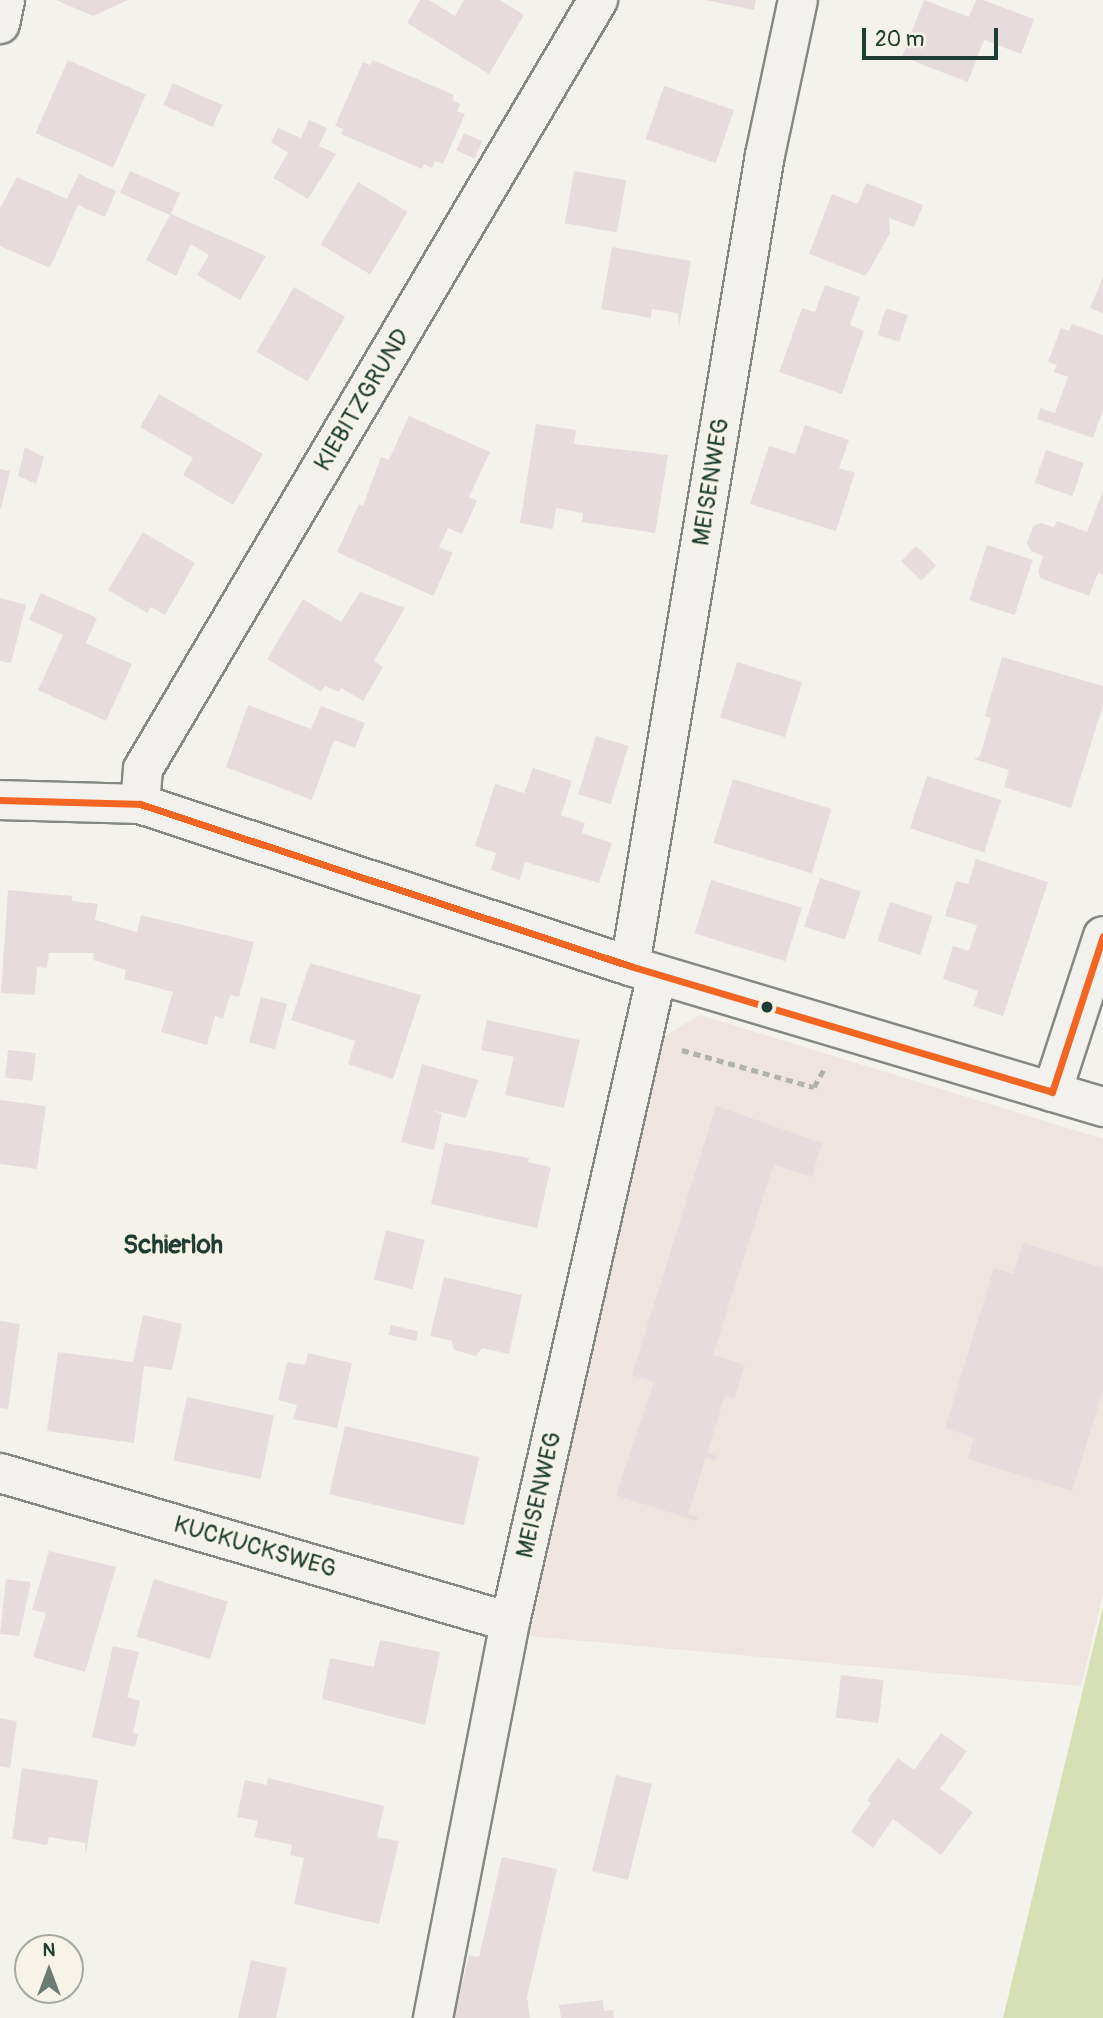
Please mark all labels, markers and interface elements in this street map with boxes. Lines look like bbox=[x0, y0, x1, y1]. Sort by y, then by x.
scale bar bbox=[865, 14, 1002, 58]
text: 20 m bbox=[875, 26, 924, 53]
street label: KIEBITZGRUND bbox=[308, 324, 416, 476]
street label: MEISENWEG bbox=[687, 416, 735, 548]
unlabelled marker bbox=[760, 1000, 774, 1014]
district label: Schierloh bbox=[123, 1230, 223, 1262]
street label: MEISENWEG bbox=[511, 1429, 567, 1561]
street label: KUCKUCKSWEG bbox=[170, 1510, 340, 1584]
north arrow bbox=[14, 1934, 84, 2004]
text: N bbox=[43, 1938, 55, 1962]

